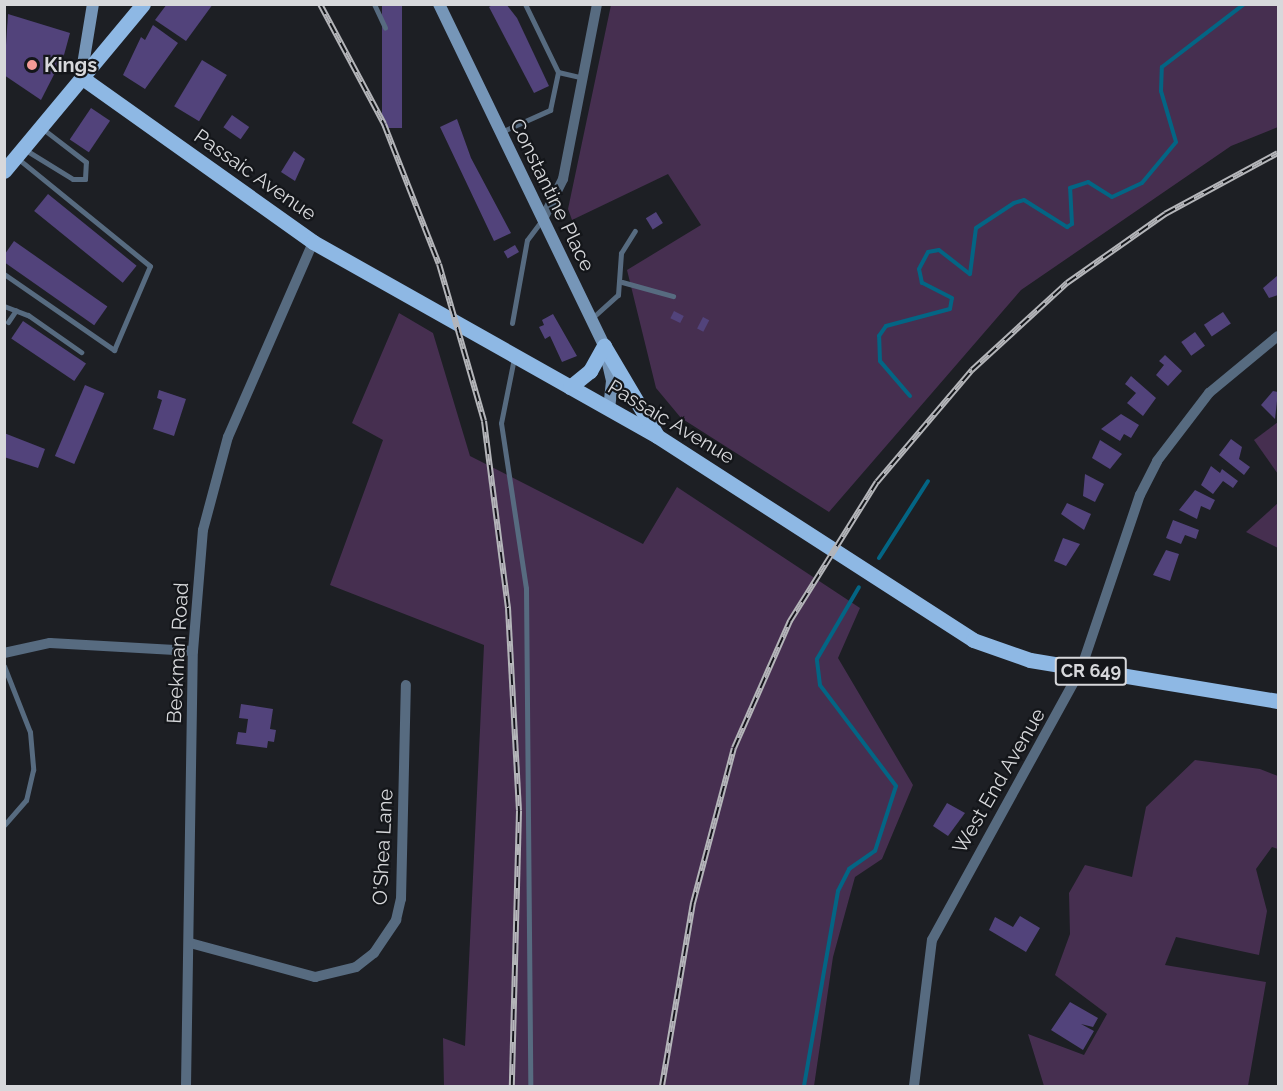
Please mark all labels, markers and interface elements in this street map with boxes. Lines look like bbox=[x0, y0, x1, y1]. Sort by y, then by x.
place label: Kings bbox=[44, 53, 97, 77]
marker: Kings bbox=[25, 58, 39, 72]
street label: Constantine Place bbox=[505, 115, 599, 275]
street label: Passaic Avenue bbox=[189, 124, 321, 226]
street label: Passaic Avenue bbox=[603, 375, 739, 469]
street label: Beekman Road bbox=[162, 582, 194, 724]
road number: CR 649 bbox=[1054, 656, 1128, 686]
street label: West End Avenue bbox=[948, 704, 1050, 858]
street label: O'Shea Lane bbox=[368, 788, 398, 906]

